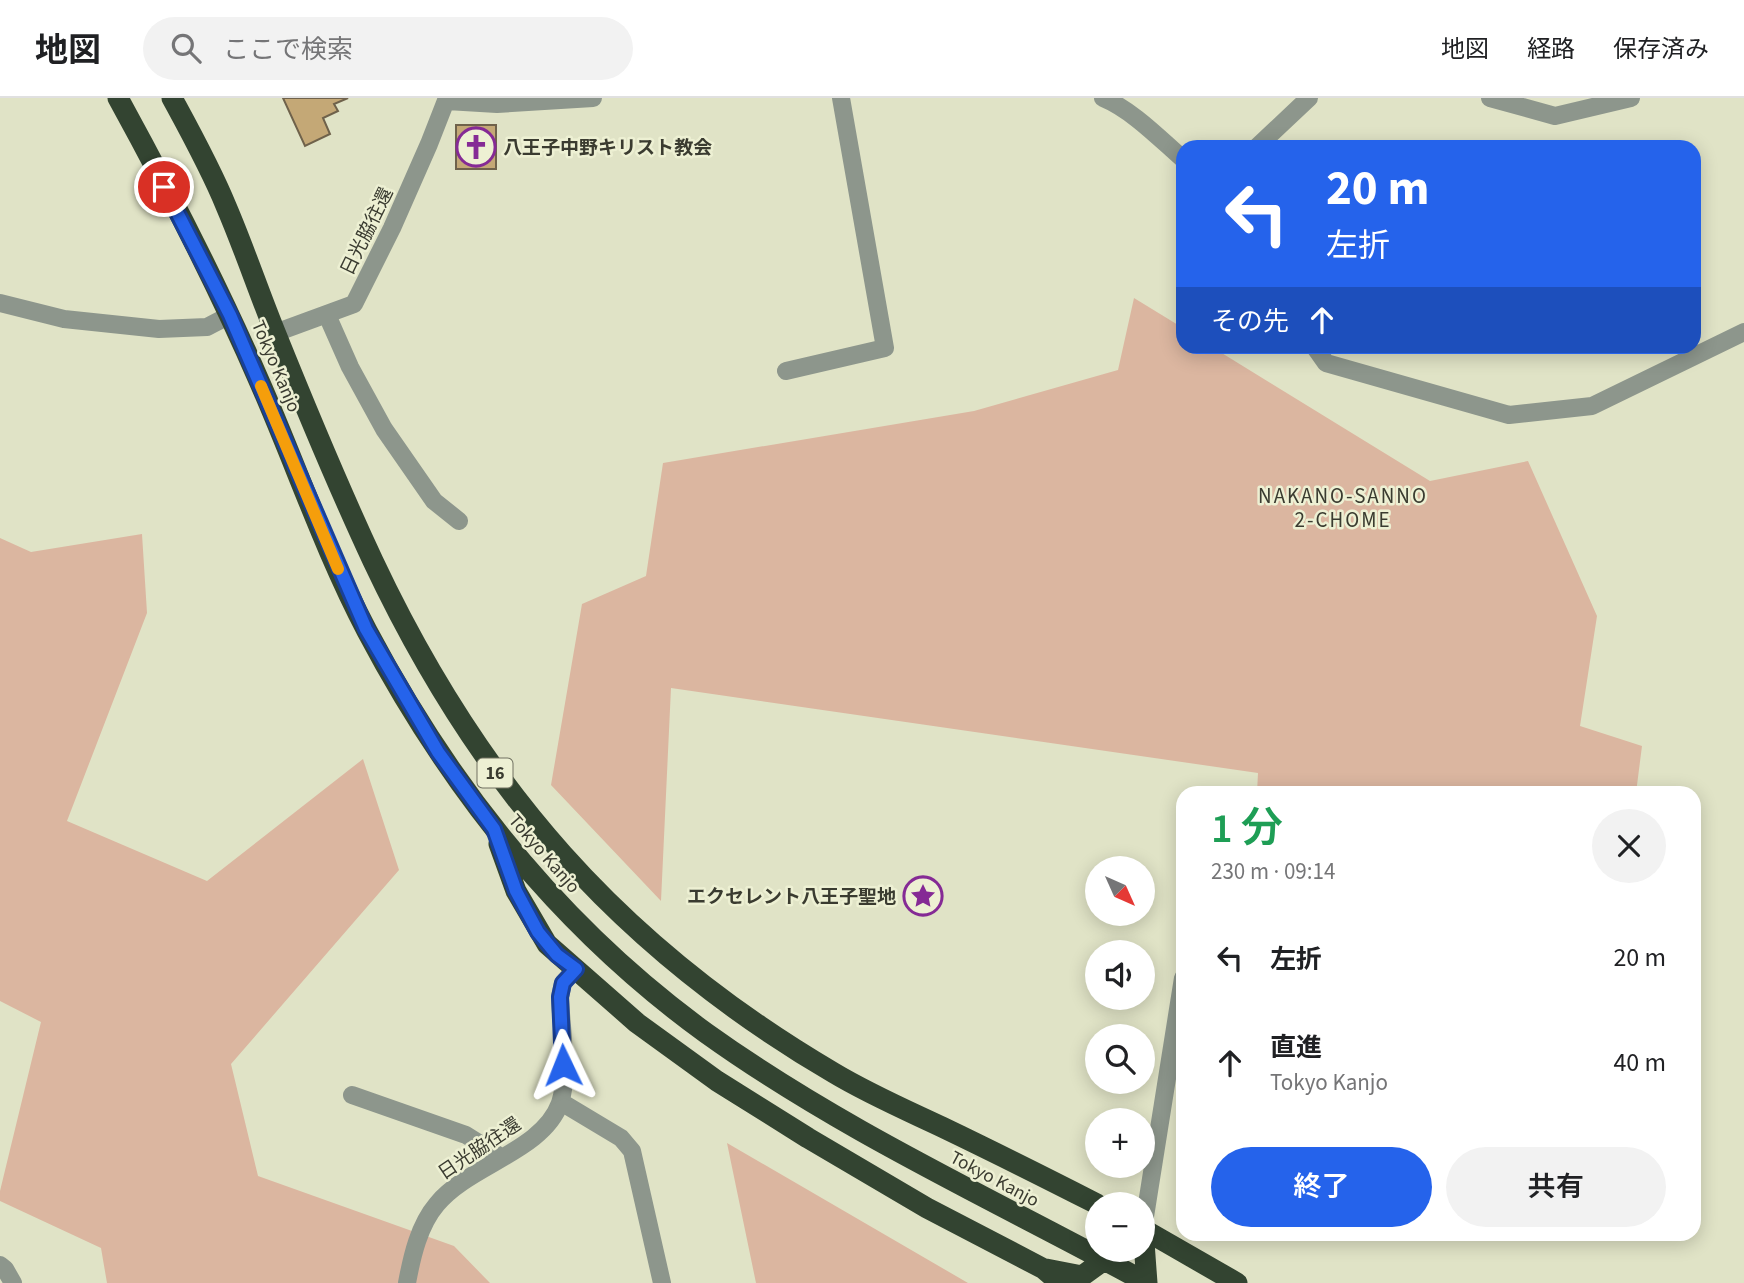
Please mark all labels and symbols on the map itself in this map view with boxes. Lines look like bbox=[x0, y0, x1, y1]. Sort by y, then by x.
church icon: 八王子中野キリスト教会 bbox=[455, 126, 497, 168]
place label: 八王子中野キリスト教会 bbox=[503, 135, 712, 162]
pin bbox=[134, 157, 194, 217]
street label: 日光脇往還 bbox=[334, 183, 400, 280]
street label: Tokyo Kanjo bbox=[244, 316, 307, 417]
district label: NAKANO-SANNO 2-CHOME bbox=[1258, 481, 1428, 535]
road number: 16 bbox=[477, 758, 512, 788]
street label: Tokyo Kanjo bbox=[502, 808, 586, 900]
north arrow bbox=[1085, 856, 1155, 926]
place icon: エクセレント八王子聖地 bbox=[902, 875, 944, 917]
place label: エクセレント八王子聖地 bbox=[687, 884, 896, 911]
position arrow bbox=[526, 1028, 600, 1102]
street label: 日光脇往還 bbox=[433, 1111, 527, 1187]
street label: Tokyo Kanjo bbox=[945, 1145, 1044, 1214]

